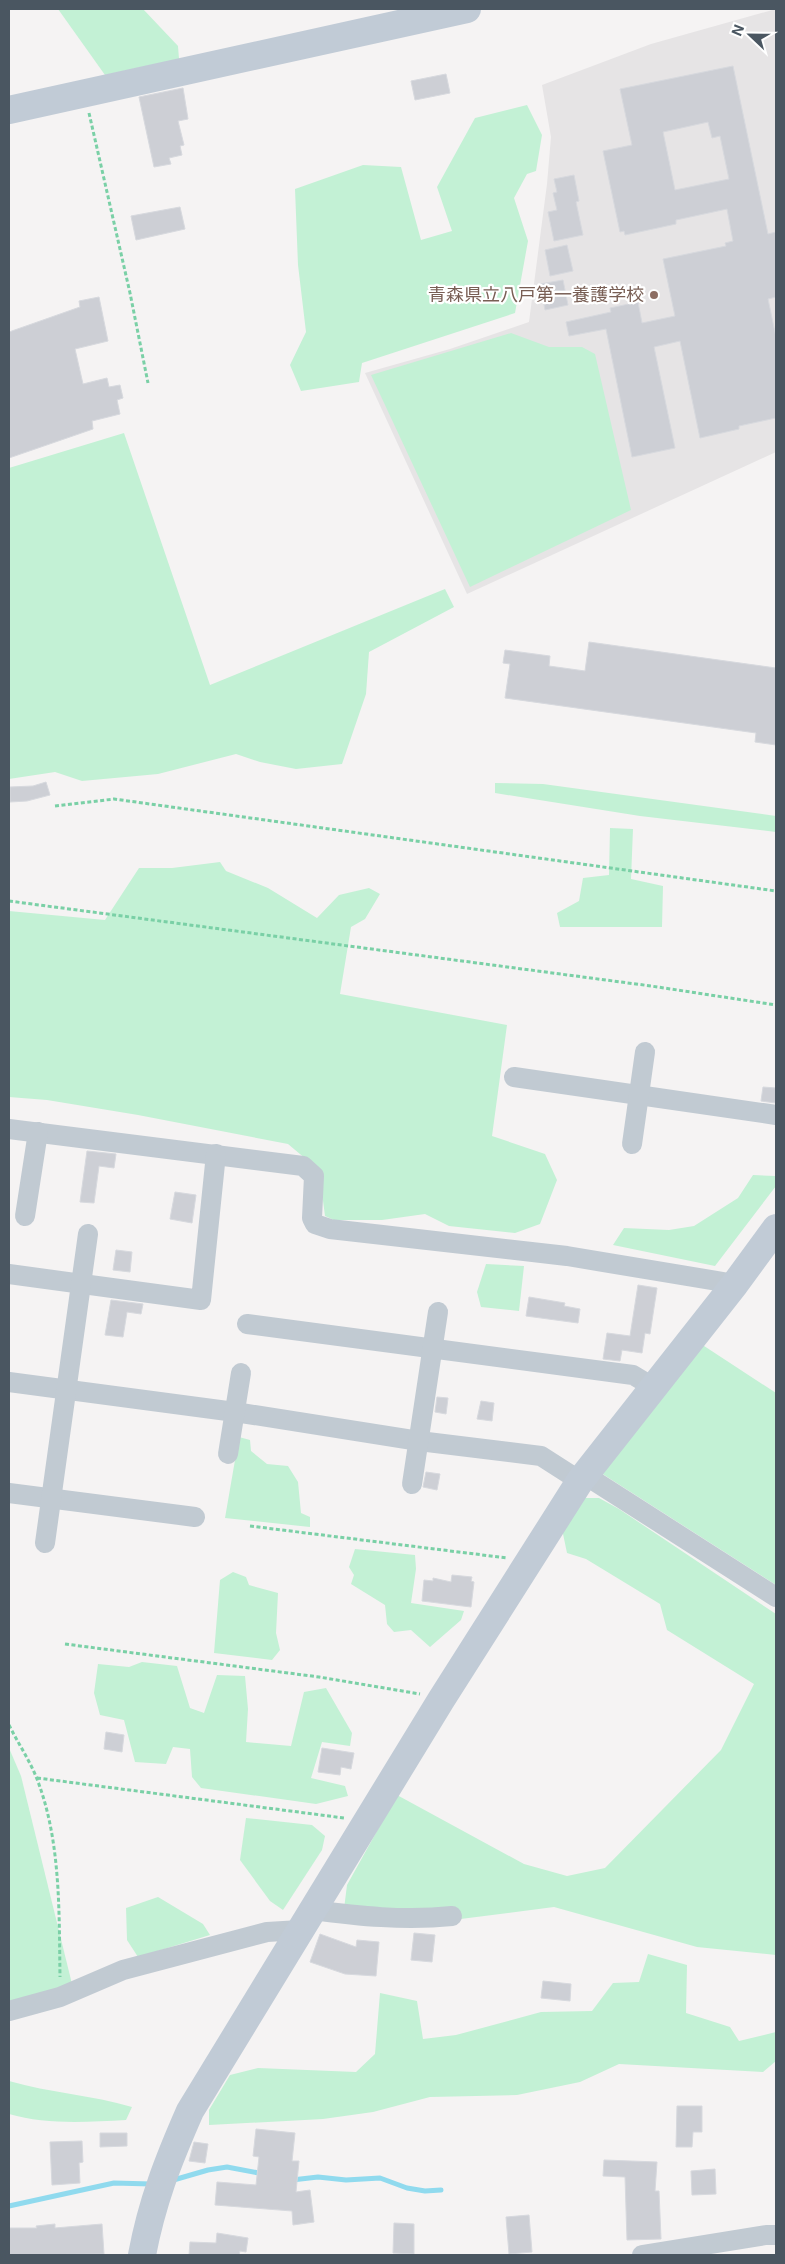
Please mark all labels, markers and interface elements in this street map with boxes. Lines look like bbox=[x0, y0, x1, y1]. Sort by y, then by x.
north arrow bbox=[725, 10, 775, 60]
text: N bbox=[728, 22, 747, 38]
place label: 青森県立八戸第一養護学校 bbox=[428, 284, 644, 305]
marker: 青森県立八戸第一養護学校 bbox=[648, 289, 660, 301]

